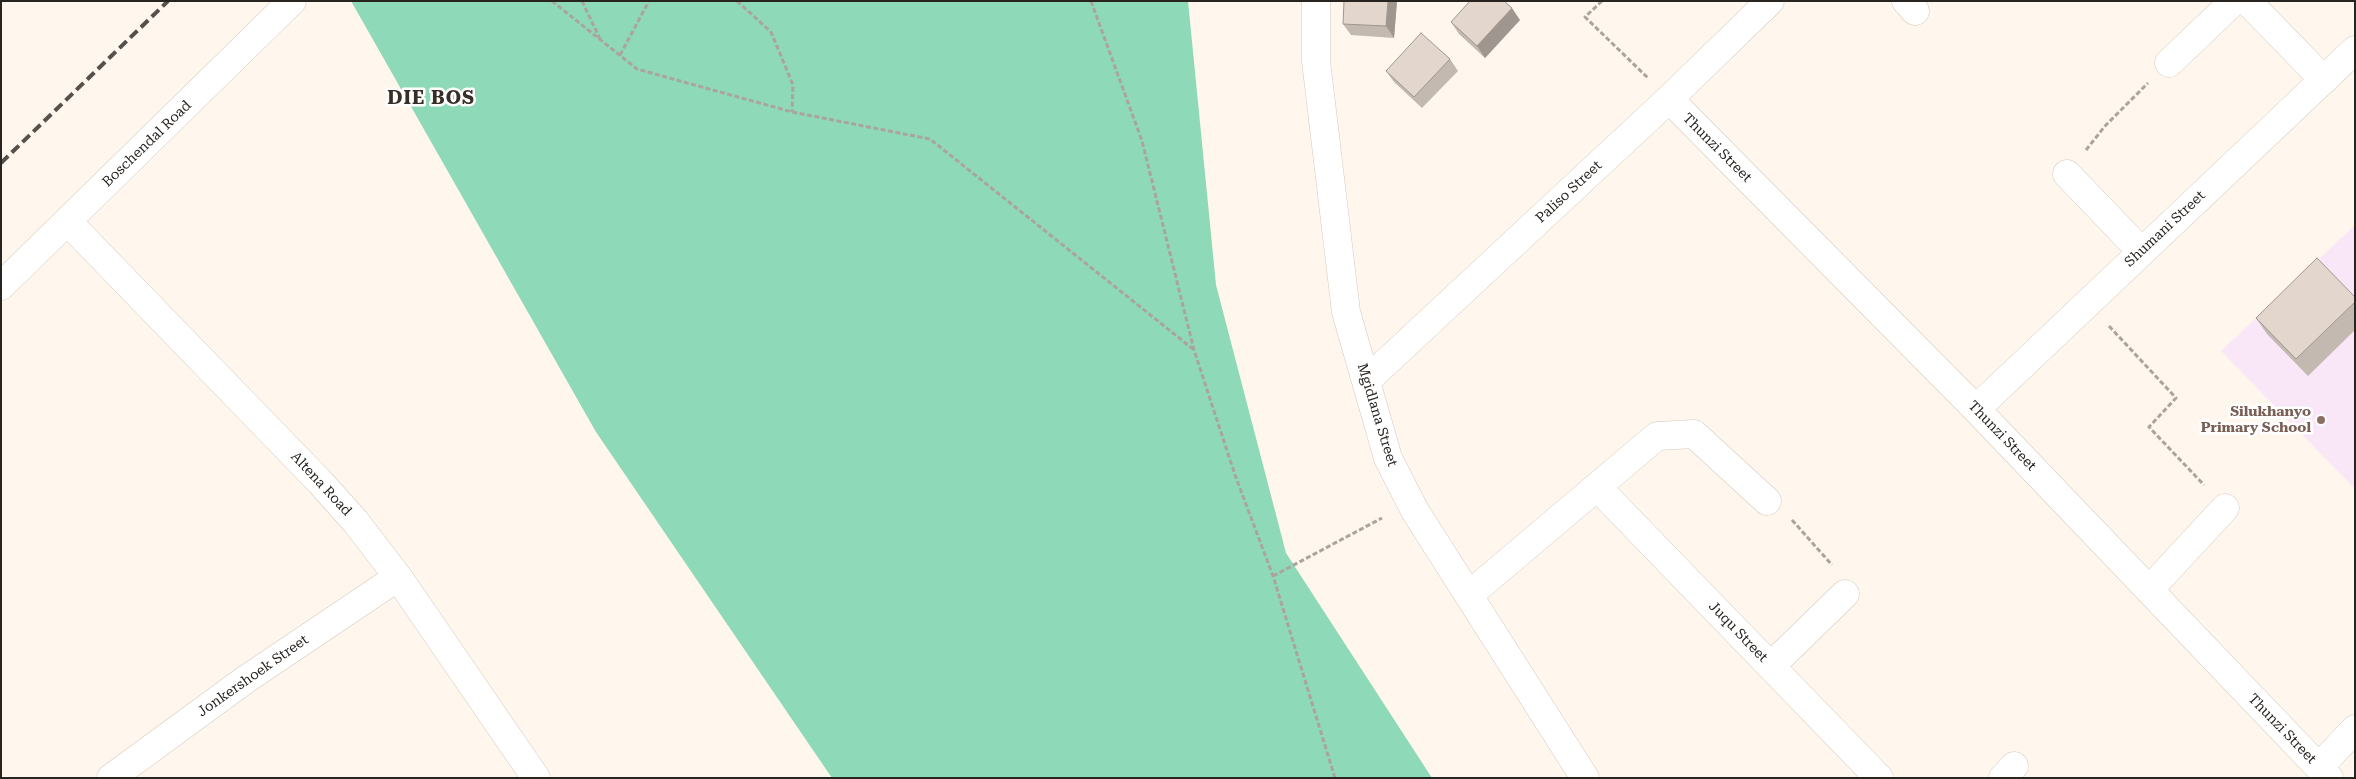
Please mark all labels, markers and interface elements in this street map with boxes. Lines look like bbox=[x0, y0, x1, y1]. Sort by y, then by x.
district label: DIE BOS bbox=[386, 87, 476, 109]
street label: Boschendal Road bbox=[99, 97, 195, 191]
street label: Thunzi Street bbox=[1679, 110, 1755, 186]
street label: Paliso Street bbox=[1533, 157, 1605, 227]
street label: Shumani Street bbox=[2121, 187, 2209, 271]
street label: Mgidlana Street bbox=[1353, 361, 1401, 469]
street label: Thunzi Street bbox=[1964, 398, 2040, 474]
place label: Silukhanyo Primary School bbox=[2201, 404, 2311, 437]
marker: Silukhanyo Primary School bbox=[2315, 414, 2327, 426]
street label: Altena Road bbox=[287, 448, 355, 520]
street label: Juqu Street bbox=[1705, 598, 1771, 666]
street label: Jonkershoek Street bbox=[194, 631, 312, 721]
street label: Thunzi Street bbox=[2244, 691, 2320, 767]

